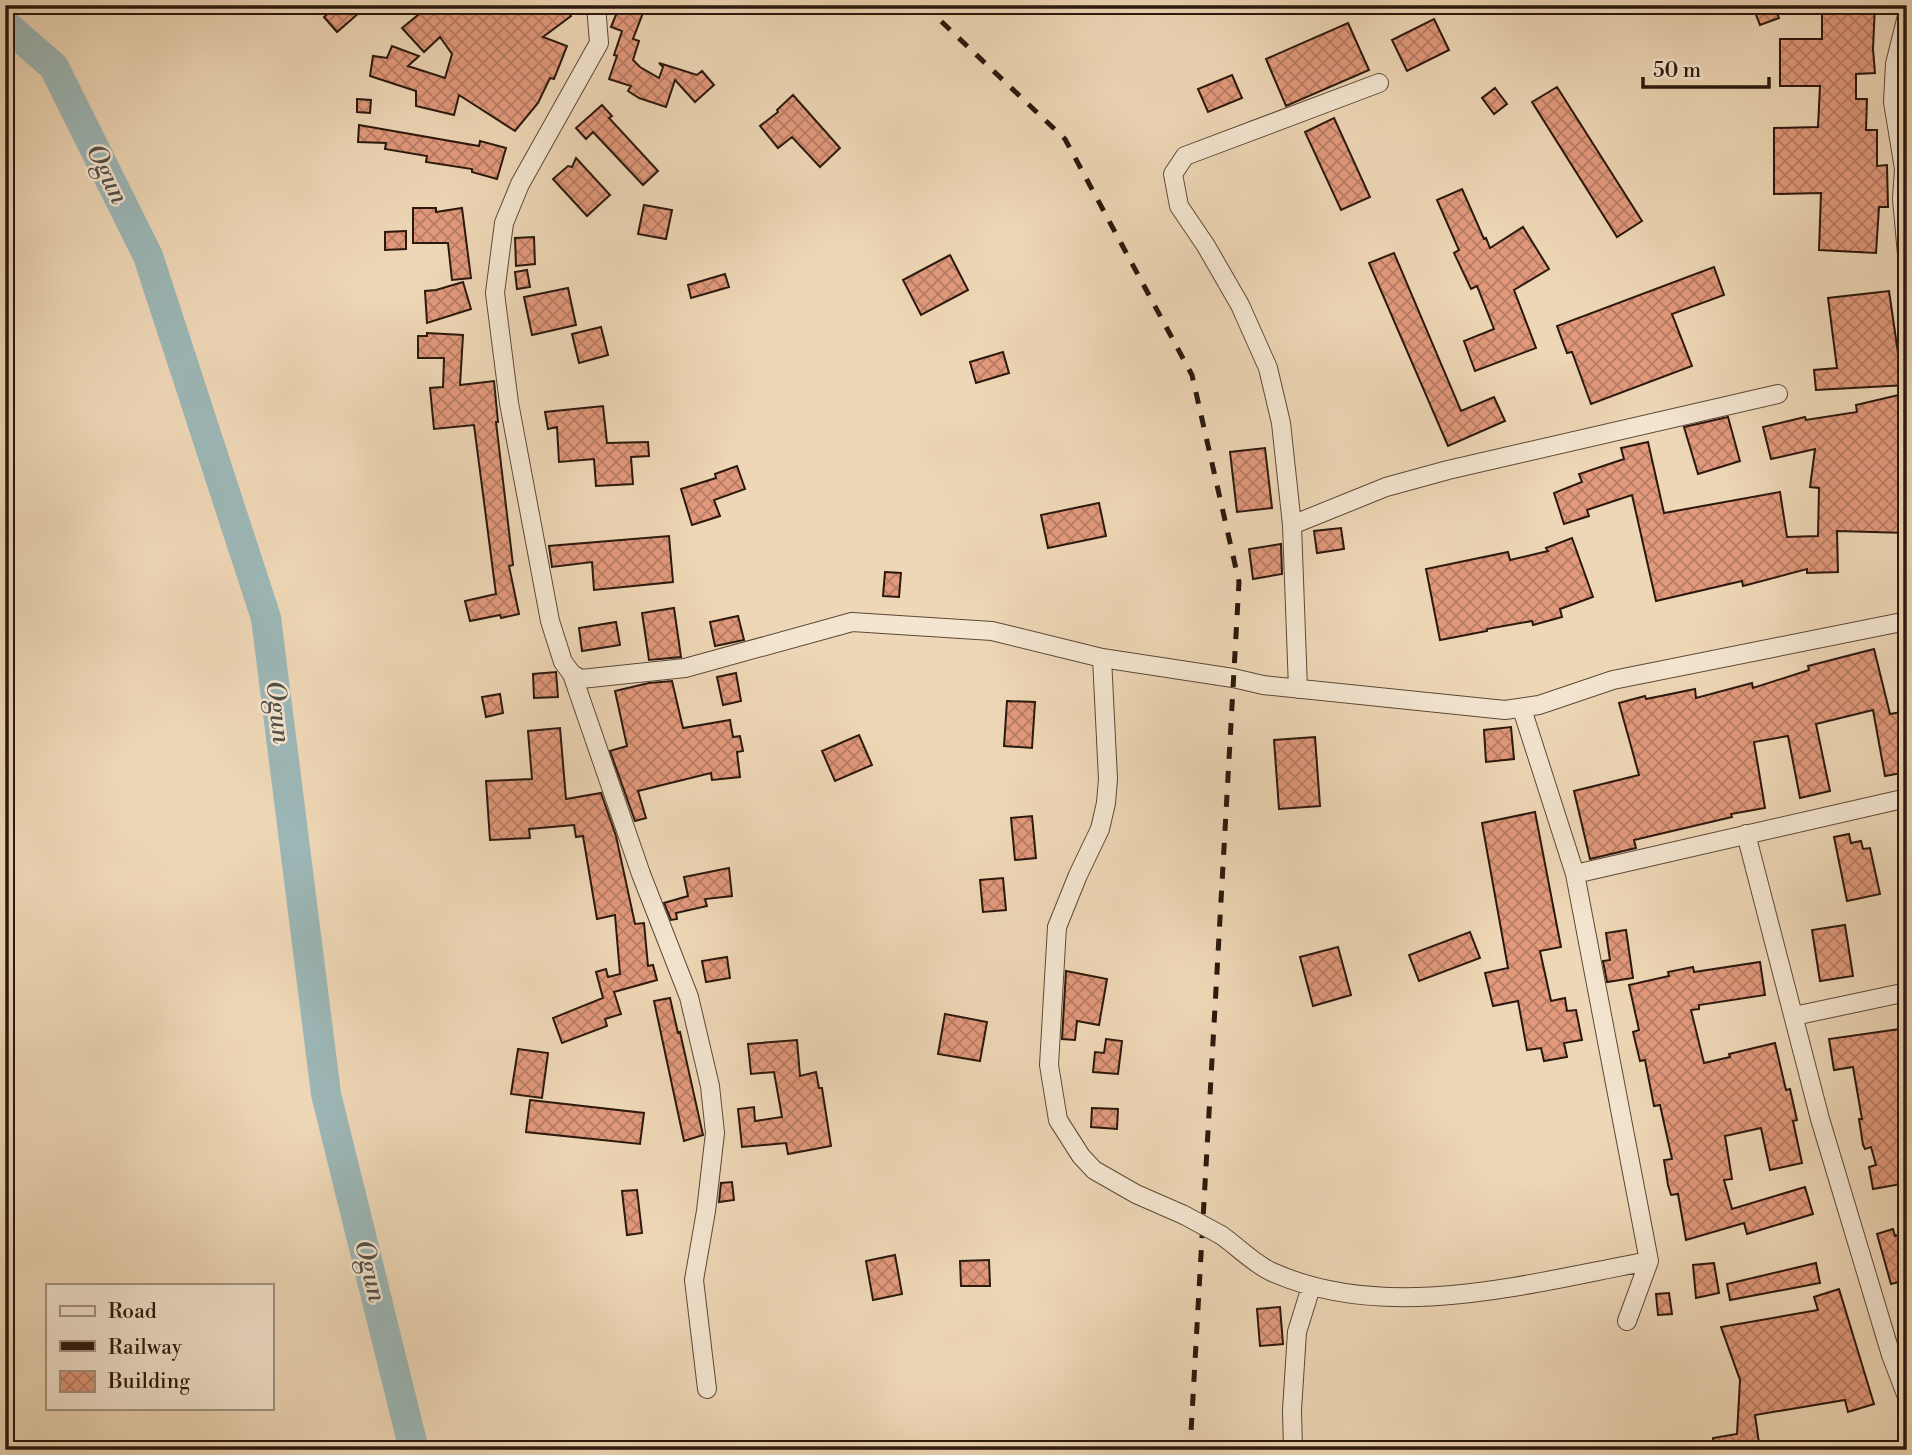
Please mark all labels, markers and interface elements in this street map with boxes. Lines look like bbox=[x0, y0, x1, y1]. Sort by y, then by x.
scale bar bbox=[1643, 46, 1769, 90]
text: 50 m bbox=[1653, 58, 1701, 84]
water label: Ogun bbox=[79, 139, 135, 210]
water label: Ogun bbox=[258, 679, 298, 746]
water label: Ogun bbox=[347, 1237, 393, 1306]
legend bbox=[46, 1284, 273, 1410]
text: Road bbox=[108, 1299, 157, 1325]
text: Railway bbox=[108, 1335, 183, 1361]
text: Building bbox=[107, 1369, 190, 1395]

